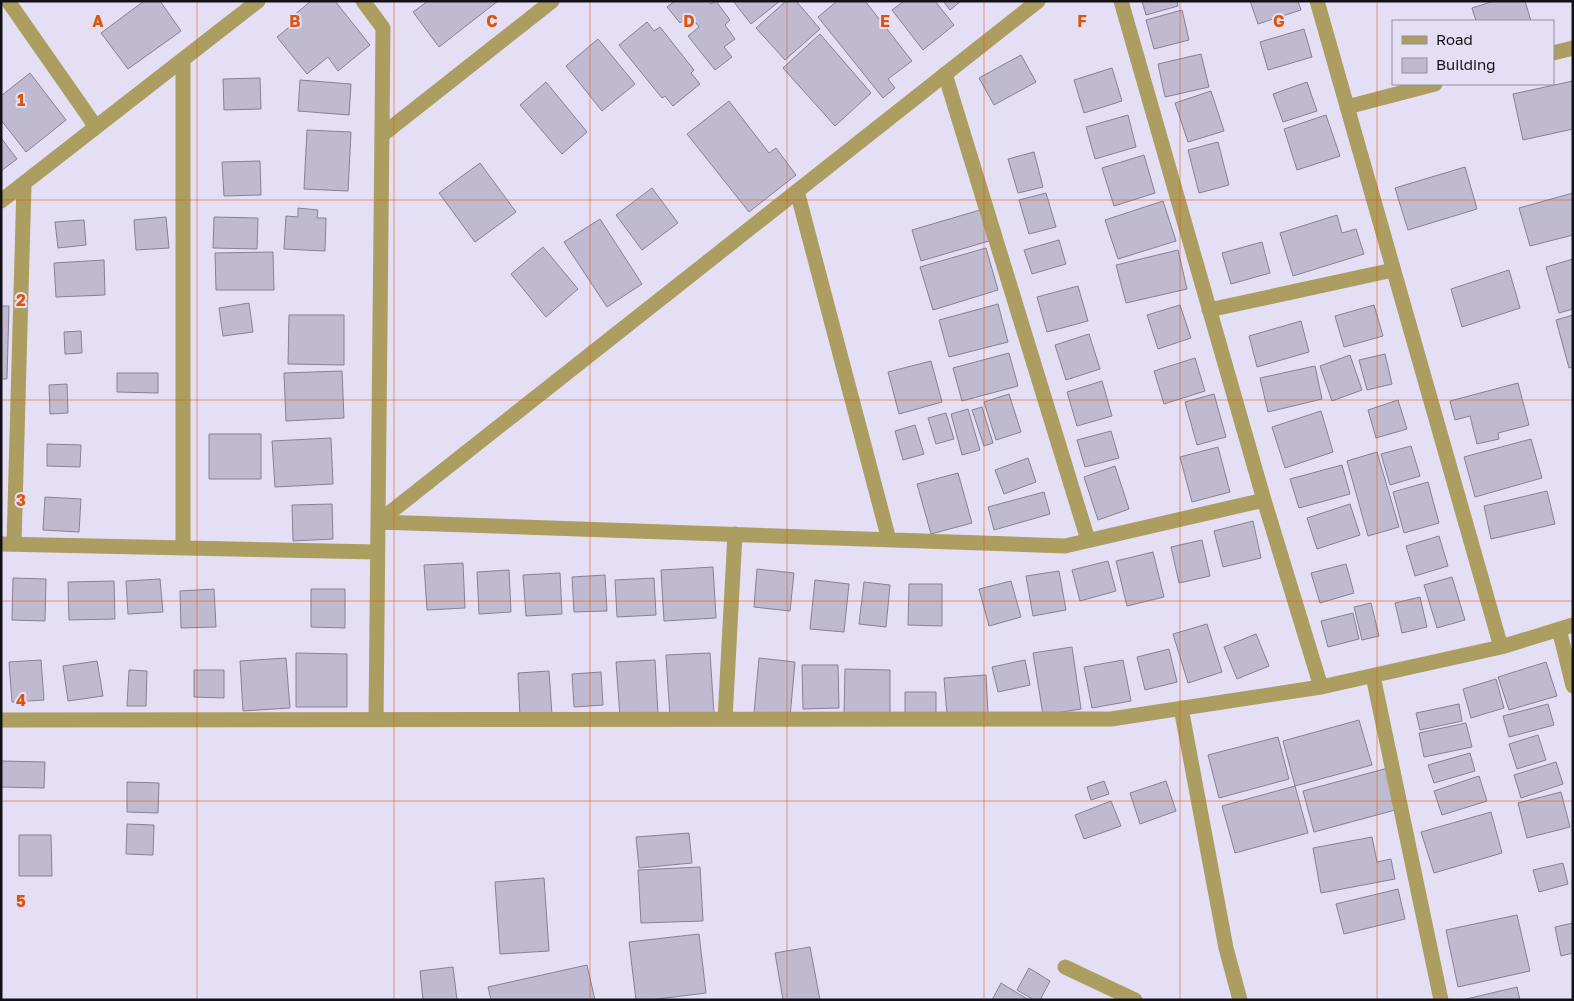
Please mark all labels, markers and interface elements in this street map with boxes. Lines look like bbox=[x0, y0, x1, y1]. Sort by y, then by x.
text: A bbox=[92, 11, 104, 31]
text: B bbox=[289, 11, 301, 31]
text: C bbox=[486, 11, 498, 31]
text: D bbox=[683, 11, 695, 31]
text: E bbox=[880, 11, 890, 31]
text: F bbox=[1077, 11, 1087, 31]
text: G bbox=[1273, 11, 1285, 31]
legend bbox=[1392, 20, 1554, 85]
text: Road bbox=[1436, 30, 1473, 48]
text: Building bbox=[1436, 55, 1496, 73]
text: 1 bbox=[17, 90, 25, 110]
text: 2 bbox=[16, 290, 26, 310]
text: 3 bbox=[16, 490, 26, 510]
text: 4 bbox=[16, 690, 26, 710]
text: 5 bbox=[16, 891, 26, 911]

